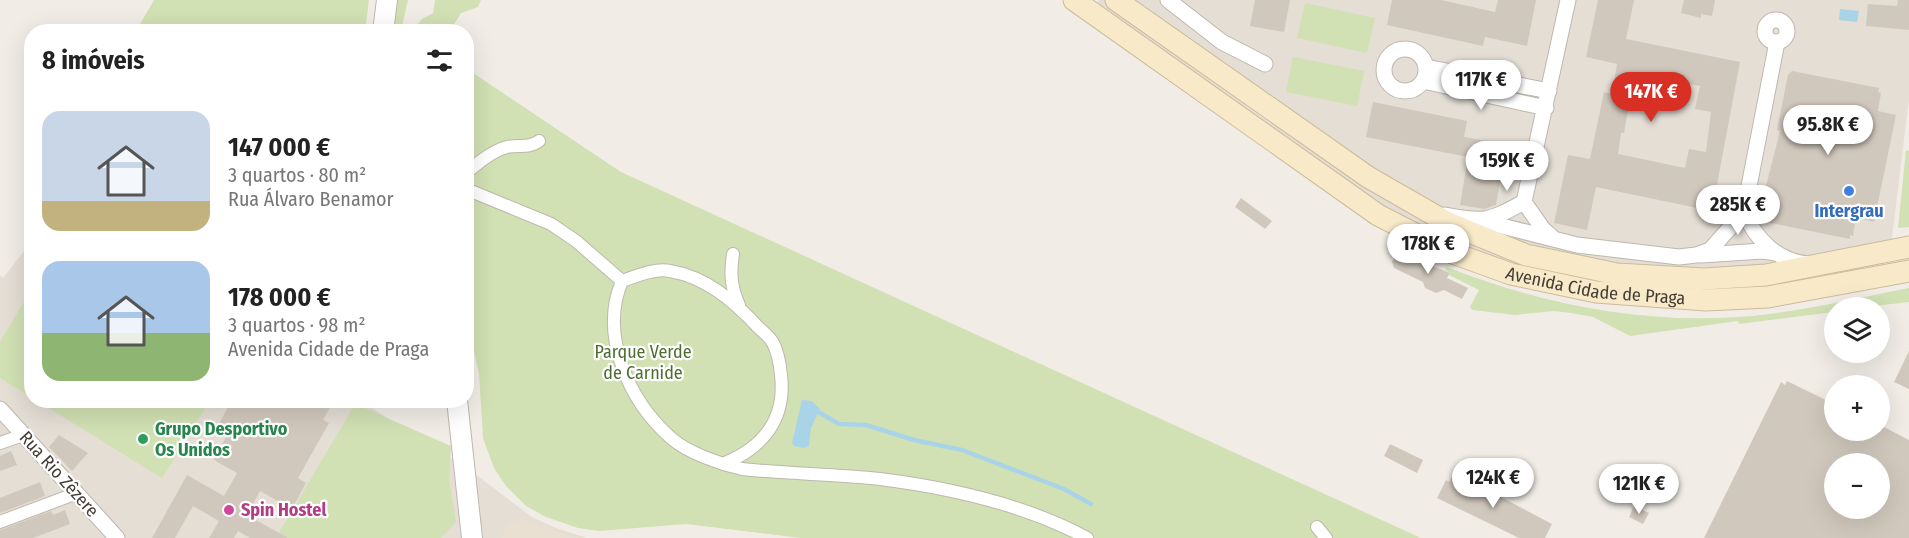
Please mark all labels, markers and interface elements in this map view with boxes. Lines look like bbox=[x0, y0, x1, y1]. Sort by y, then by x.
icon: filters bbox=[423, 44, 456, 77]
text: 8 imóveis bbox=[42, 45, 145, 76]
pin: 117K € bbox=[1432, 60, 1530, 111]
text: 117K € bbox=[1455, 67, 1507, 91]
pin: 147K € bbox=[1602, 72, 1700, 123]
text: 147K € bbox=[1624, 79, 1678, 103]
pin: 95.8K € bbox=[1773, 105, 1883, 156]
text: 95.8K € bbox=[1797, 112, 1859, 136]
text: 147 000 € bbox=[228, 132, 330, 163]
icon: home bbox=[90, 135, 162, 207]
pin: 159K € bbox=[1458, 141, 1556, 192]
text: 159K € bbox=[1480, 148, 1534, 172]
text: 3 quartos · 80 m² bbox=[228, 163, 366, 187]
marker: Intergrau bbox=[1842, 184, 1856, 198]
pin: 285K € bbox=[1689, 185, 1787, 236]
text: Rua Álvaro Benamor bbox=[228, 187, 394, 211]
text: 285K € bbox=[1710, 192, 1766, 216]
place label: Intergrau bbox=[1814, 200, 1884, 222]
pin: 178K € bbox=[1379, 224, 1477, 275]
text: 178K € bbox=[1401, 231, 1455, 255]
street label: Avenida Cidade de Praga bbox=[1503, 262, 1686, 309]
text: 178 000 € bbox=[228, 282, 331, 313]
icon: home bbox=[90, 285, 162, 357]
map controls bbox=[1824, 297, 1890, 519]
button: layers bbox=[1824, 297, 1890, 363]
text: 3 quartos · 98 m² bbox=[228, 313, 366, 337]
text: Avenida Cidade de Praga bbox=[228, 337, 429, 361]
park label: Parque Verde de Carnide bbox=[594, 341, 692, 384]
button: + bbox=[1824, 375, 1890, 441]
place label: Grupo Desportivo Os Unidos bbox=[155, 418, 288, 461]
street label: Rua Rio Zêzere bbox=[15, 427, 103, 521]
marker: Grupo Desportivo Os Unidos bbox=[136, 432, 150, 446]
button: − bbox=[1824, 453, 1890, 519]
pin: 124K € bbox=[1444, 458, 1542, 509]
pin: 121K € bbox=[1590, 464, 1688, 515]
text: 124K € bbox=[1466, 465, 1520, 489]
text: 121K € bbox=[1613, 471, 1665, 495]
place label: Spin Hostel bbox=[241, 499, 326, 521]
marker: Spin Hostel bbox=[222, 503, 236, 517]

